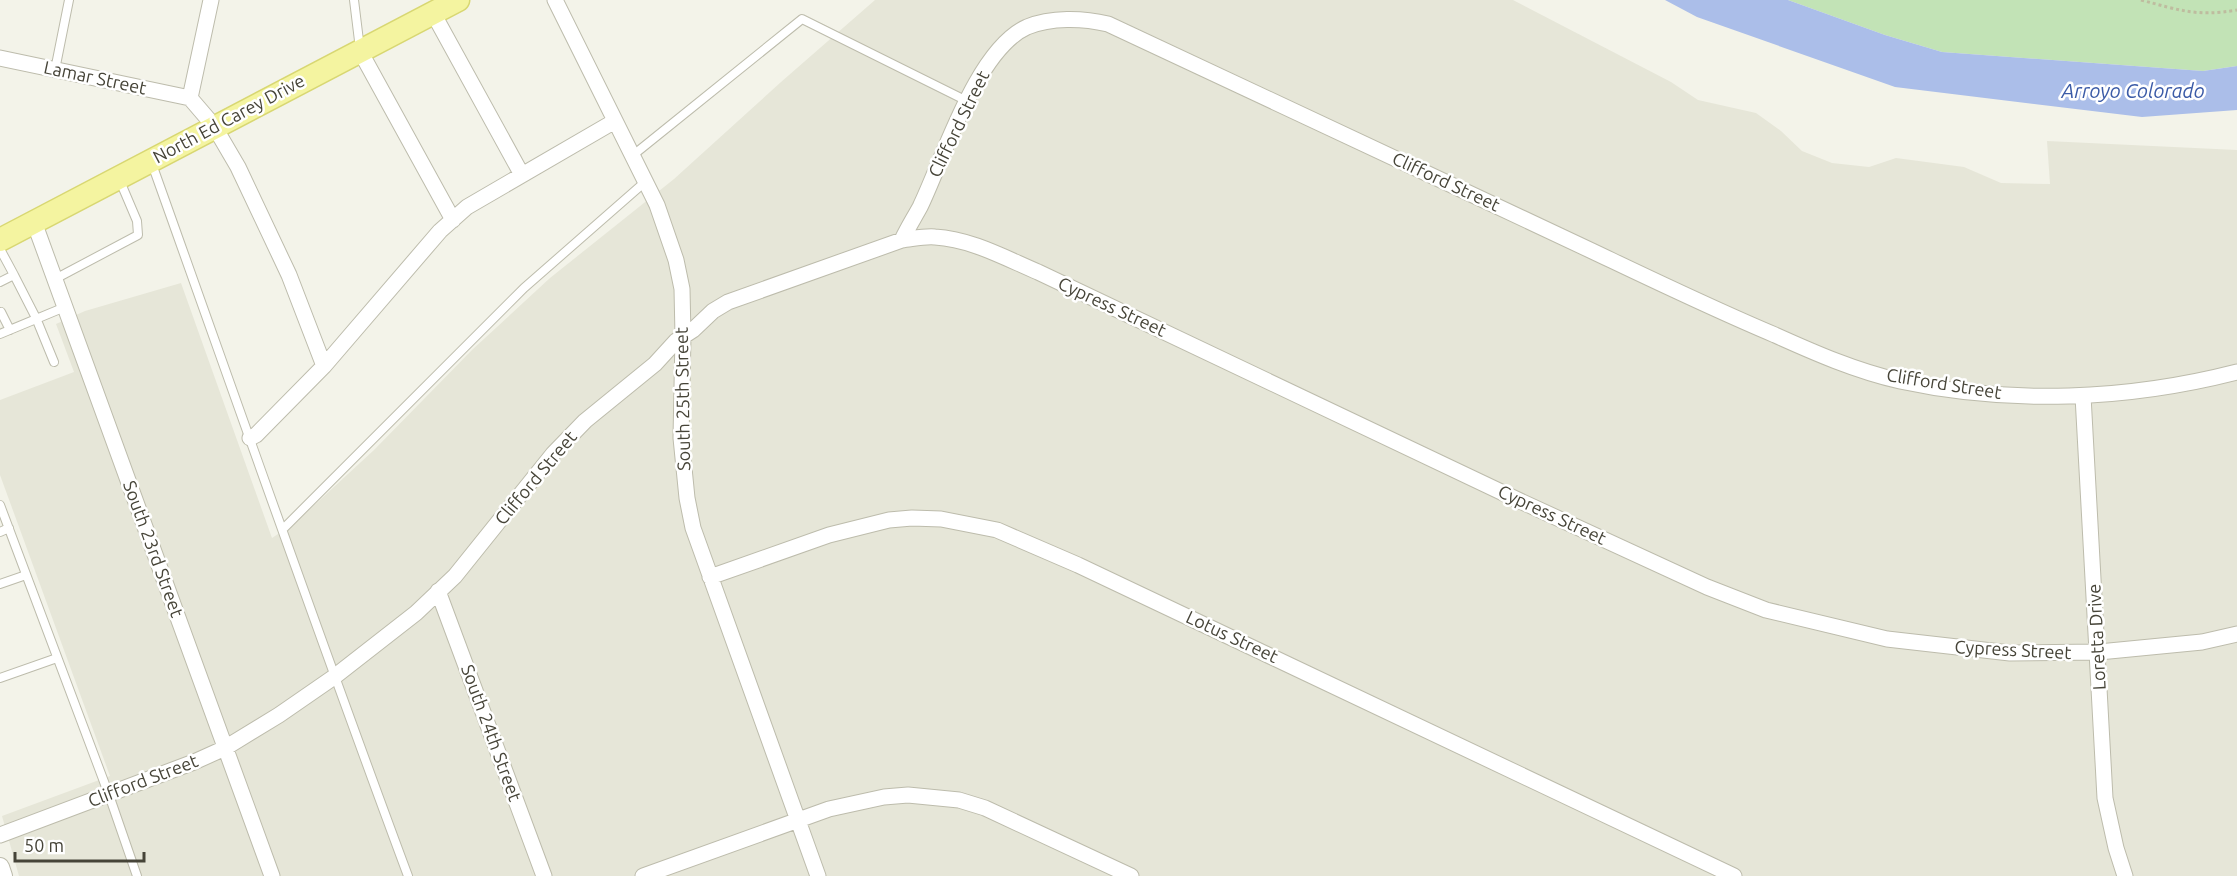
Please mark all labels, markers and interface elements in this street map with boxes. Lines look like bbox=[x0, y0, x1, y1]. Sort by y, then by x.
street label: Lamar Street bbox=[42, 56, 148, 98]
street label: Clifford Street bbox=[924, 67, 993, 180]
street label: North Ed Carey Drive bbox=[149, 70, 308, 167]
water label: Arroyo Colorado bbox=[2060, 79, 2205, 102]
street label: Clifford Street bbox=[1390, 148, 1503, 215]
street label: Cypress Street bbox=[1055, 272, 1170, 340]
street label: South 25th Street bbox=[671, 327, 693, 471]
street label: Clifford Street bbox=[1885, 364, 2003, 402]
street label: Clifford Street bbox=[490, 426, 580, 528]
street label: South 23rd Street bbox=[120, 478, 188, 620]
street label: Cypress Street bbox=[1495, 480, 1610, 548]
street label: Loretta Drive bbox=[2083, 583, 2109, 691]
street label: Lotus Street bbox=[1183, 606, 1282, 666]
street label: Cypress Street bbox=[1954, 636, 2072, 662]
street label: South 24th Street bbox=[458, 662, 526, 804]
street label: Clifford Street bbox=[85, 750, 200, 810]
scale bar bbox=[15, 825, 144, 863]
text: 50 m bbox=[24, 835, 64, 855]

